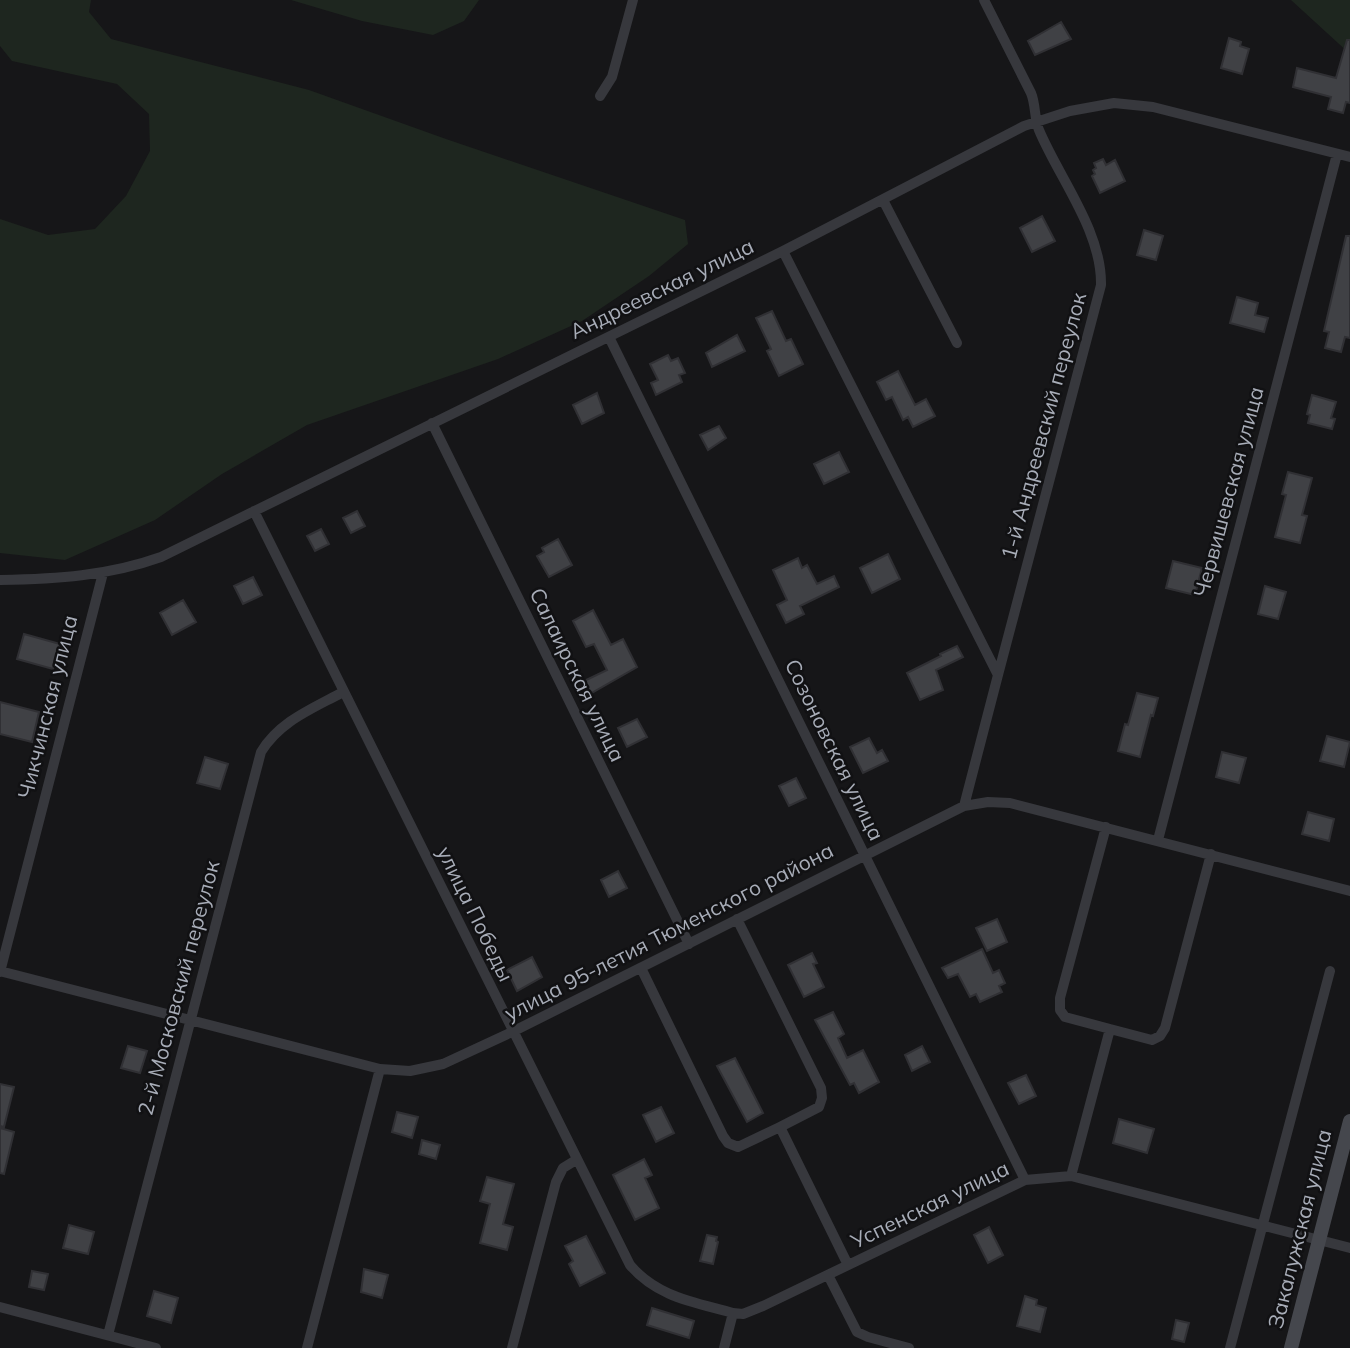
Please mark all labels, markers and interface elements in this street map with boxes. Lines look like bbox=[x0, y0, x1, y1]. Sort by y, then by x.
street label: Андреевская улица bbox=[565, 232, 758, 344]
street label: 1-й Андреевский переулок bbox=[995, 289, 1091, 562]
street label: Червишевская улица bbox=[1187, 384, 1269, 600]
street label: Салаирская улица bbox=[524, 583, 631, 766]
street label: Чикчинская улица bbox=[12, 612, 82, 801]
street label: Созоновская улица bbox=[780, 655, 890, 845]
street label: улица 95-летия Тюменского района bbox=[500, 836, 837, 1026]
street label: улица Победы bbox=[432, 842, 520, 985]
street label: 2-й Московский переулок bbox=[131, 857, 225, 1118]
street label: Закалужская улица bbox=[1262, 1127, 1336, 1331]
street label: Успенская улица bbox=[845, 1155, 1013, 1254]

